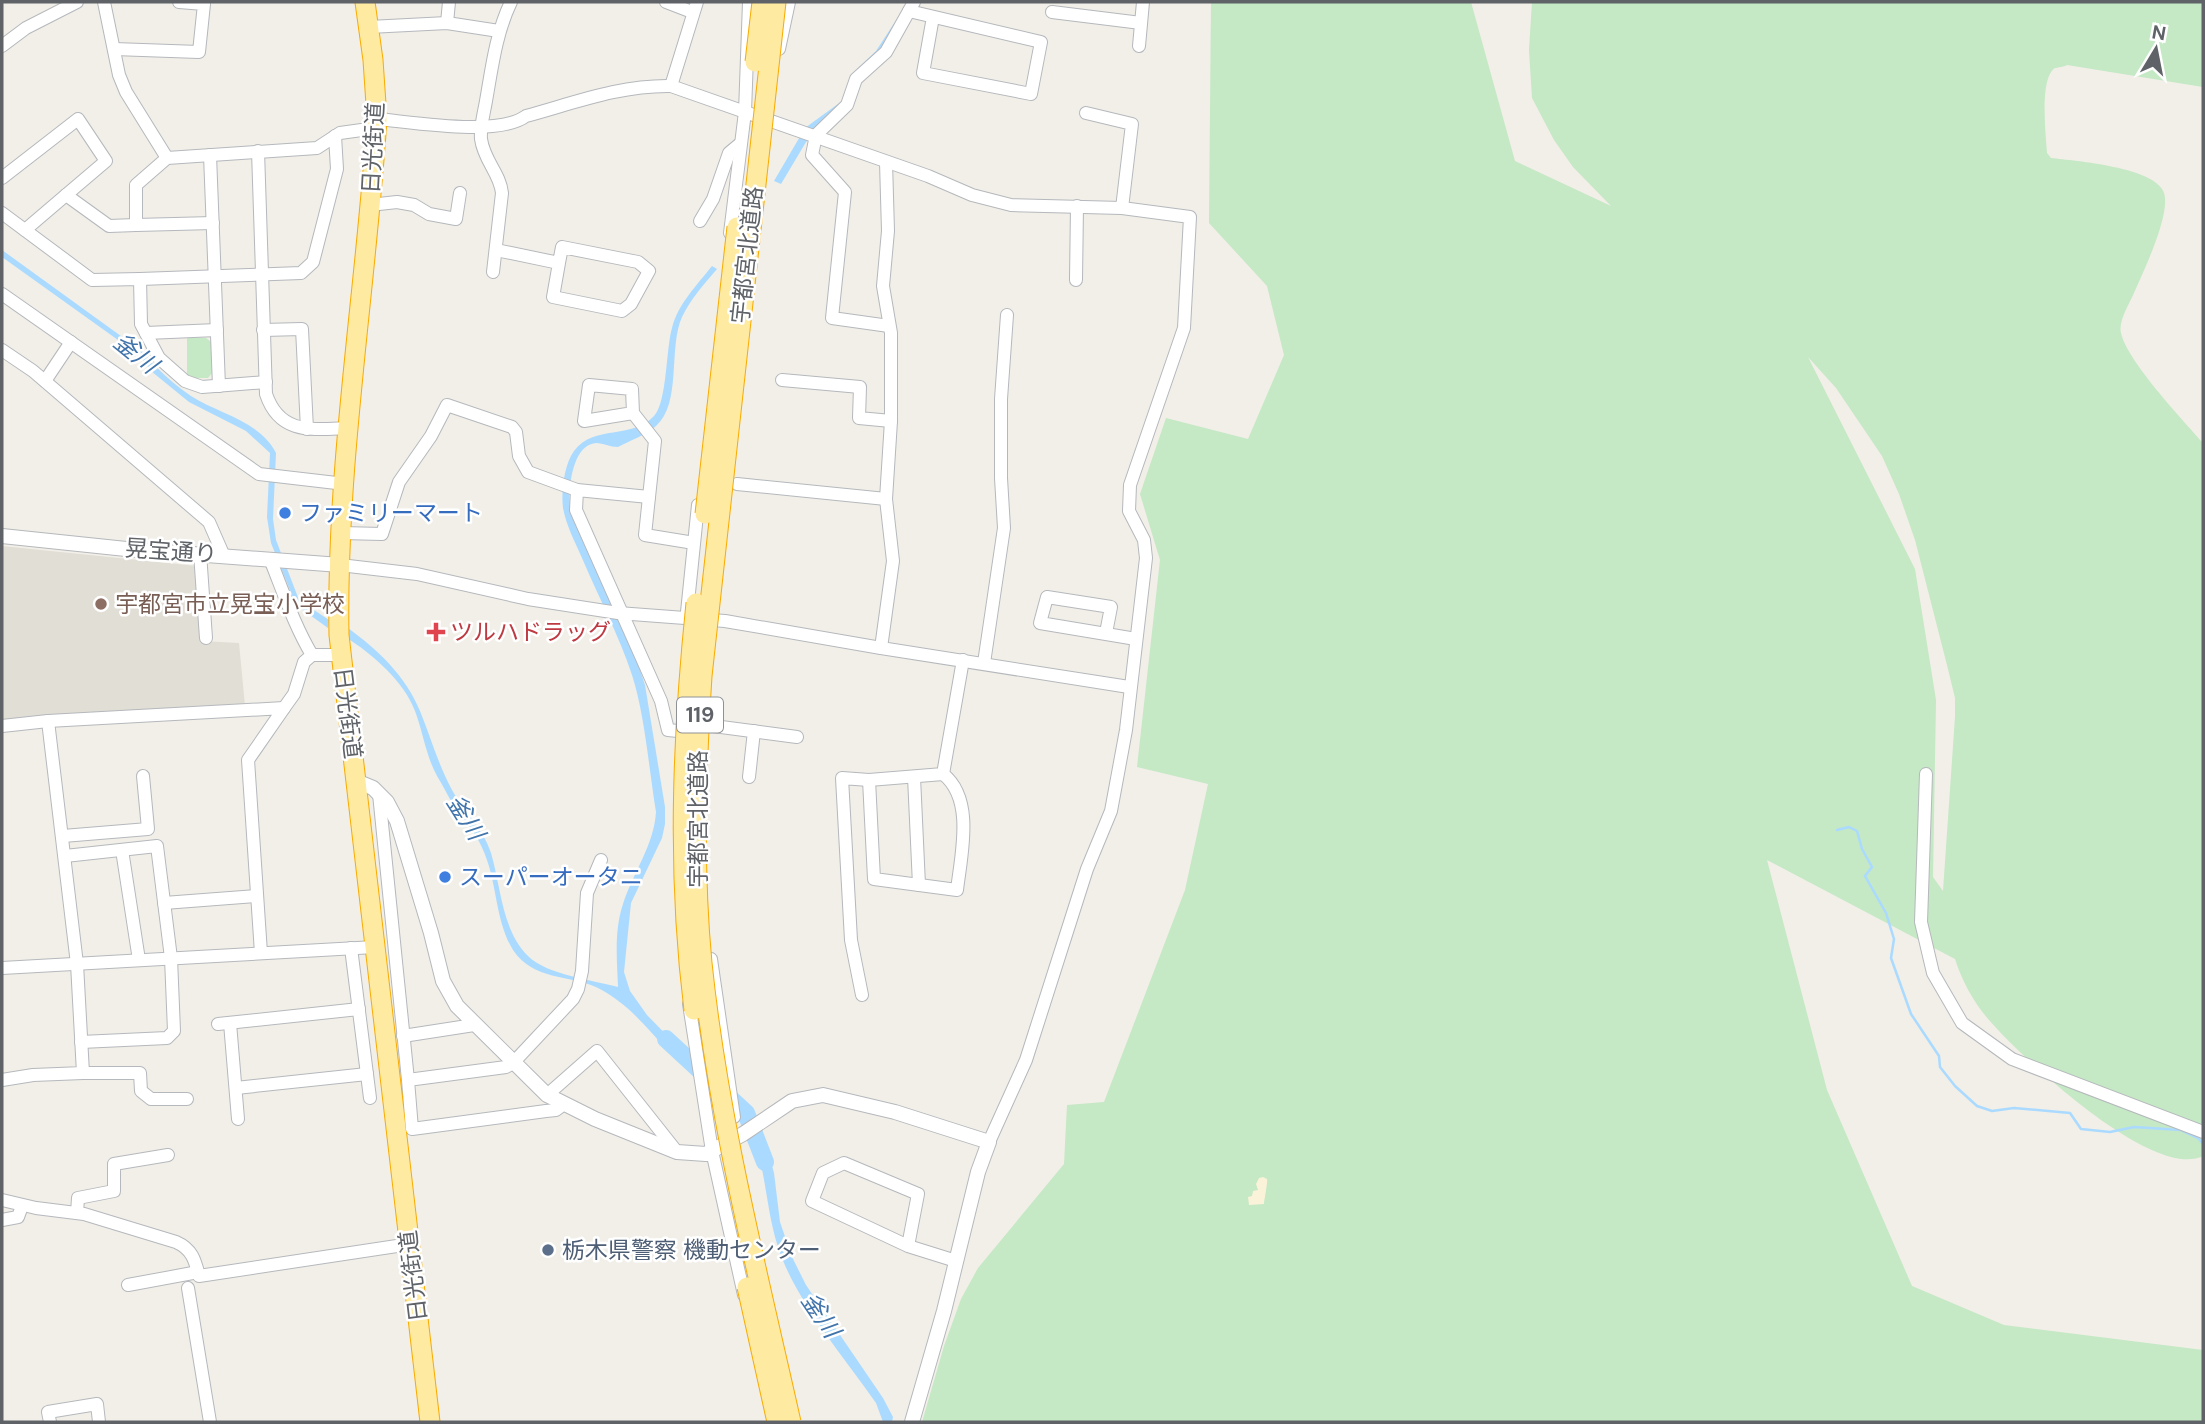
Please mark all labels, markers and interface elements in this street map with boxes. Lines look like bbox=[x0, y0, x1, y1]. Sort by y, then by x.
north arrow bbox=[2121, 14, 2191, 84]
text: N bbox=[2150, 19, 2168, 46]
street label: 日光街道 bbox=[356, 101, 390, 195]
street label: 宇都宮北道路 bbox=[725, 185, 769, 325]
water label: 釜川 bbox=[108, 326, 167, 382]
place label: ファミリーマート bbox=[299, 498, 483, 528]
marker: ファミリーマート bbox=[277, 505, 293, 521]
street label: 晃宝通り bbox=[124, 533, 218, 569]
place label: 宇都宮市立晃宝小学校 bbox=[115, 589, 345, 619]
marker: 宇都宮市立晃宝小学校 bbox=[93, 596, 109, 612]
place label: ツルハドラッグ bbox=[450, 617, 611, 647]
marker: ツルハドラッグ bbox=[428, 624, 444, 640]
street label: 日光街道 bbox=[328, 666, 368, 760]
road number: 119 bbox=[677, 698, 723, 732]
street label: 宇都宮北道路 bbox=[683, 750, 713, 888]
water label: 釜川 bbox=[440, 788, 493, 848]
place label: スーパーオータニ bbox=[459, 862, 643, 892]
marker: スーパーオータニ bbox=[437, 869, 453, 885]
street label: 日光街道 bbox=[393, 1229, 433, 1323]
place label: 栃木県警察 機動センター bbox=[562, 1235, 821, 1265]
marker: 栃木県警察 機動センター bbox=[540, 1242, 556, 1258]
water label: 釜川 bbox=[795, 1286, 849, 1346]

